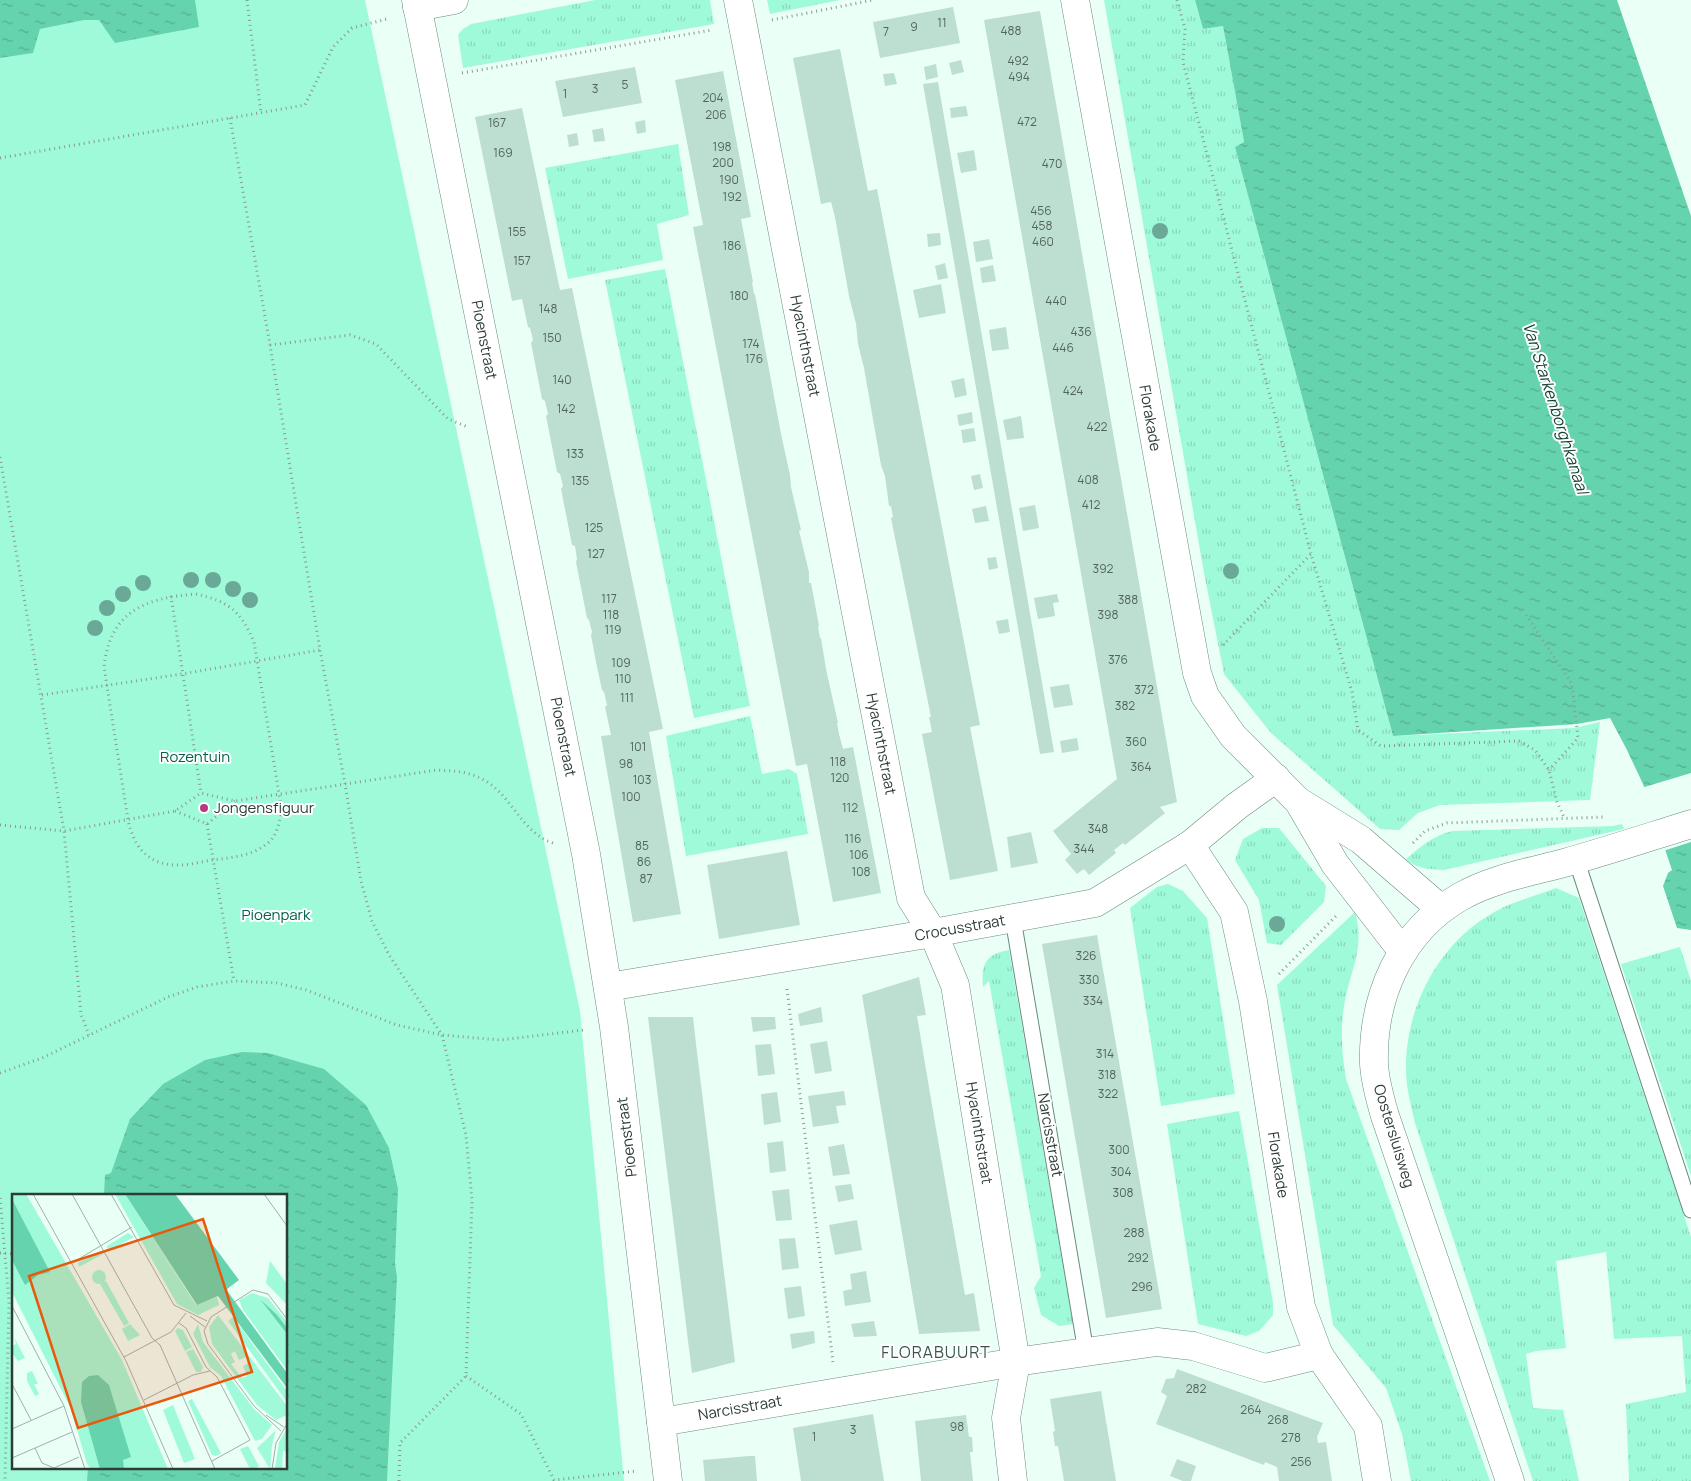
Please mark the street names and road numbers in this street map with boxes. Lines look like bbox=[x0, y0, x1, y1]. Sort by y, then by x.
street label: Hyacinthstraat bbox=[785, 293, 826, 399]
street label: Pioenstraat bbox=[466, 298, 502, 381]
street label: Florakade bbox=[1134, 383, 1167, 453]
street label: Hyacinthstraat bbox=[861, 691, 902, 797]
street label: Pioenstraat bbox=[545, 695, 581, 778]
street label: Crocusstraat bbox=[913, 909, 1007, 946]
street label: Hyacinthstraat bbox=[961, 1080, 998, 1186]
street label: Oostersluisweg bbox=[1369, 1081, 1420, 1190]
street label: Narcisstraat bbox=[1033, 1091, 1068, 1179]
street label: Pioenstraat bbox=[611, 1096, 642, 1178]
street label: Florakade bbox=[1263, 1130, 1294, 1200]
street label: Narcisstraat bbox=[696, 1390, 784, 1425]

